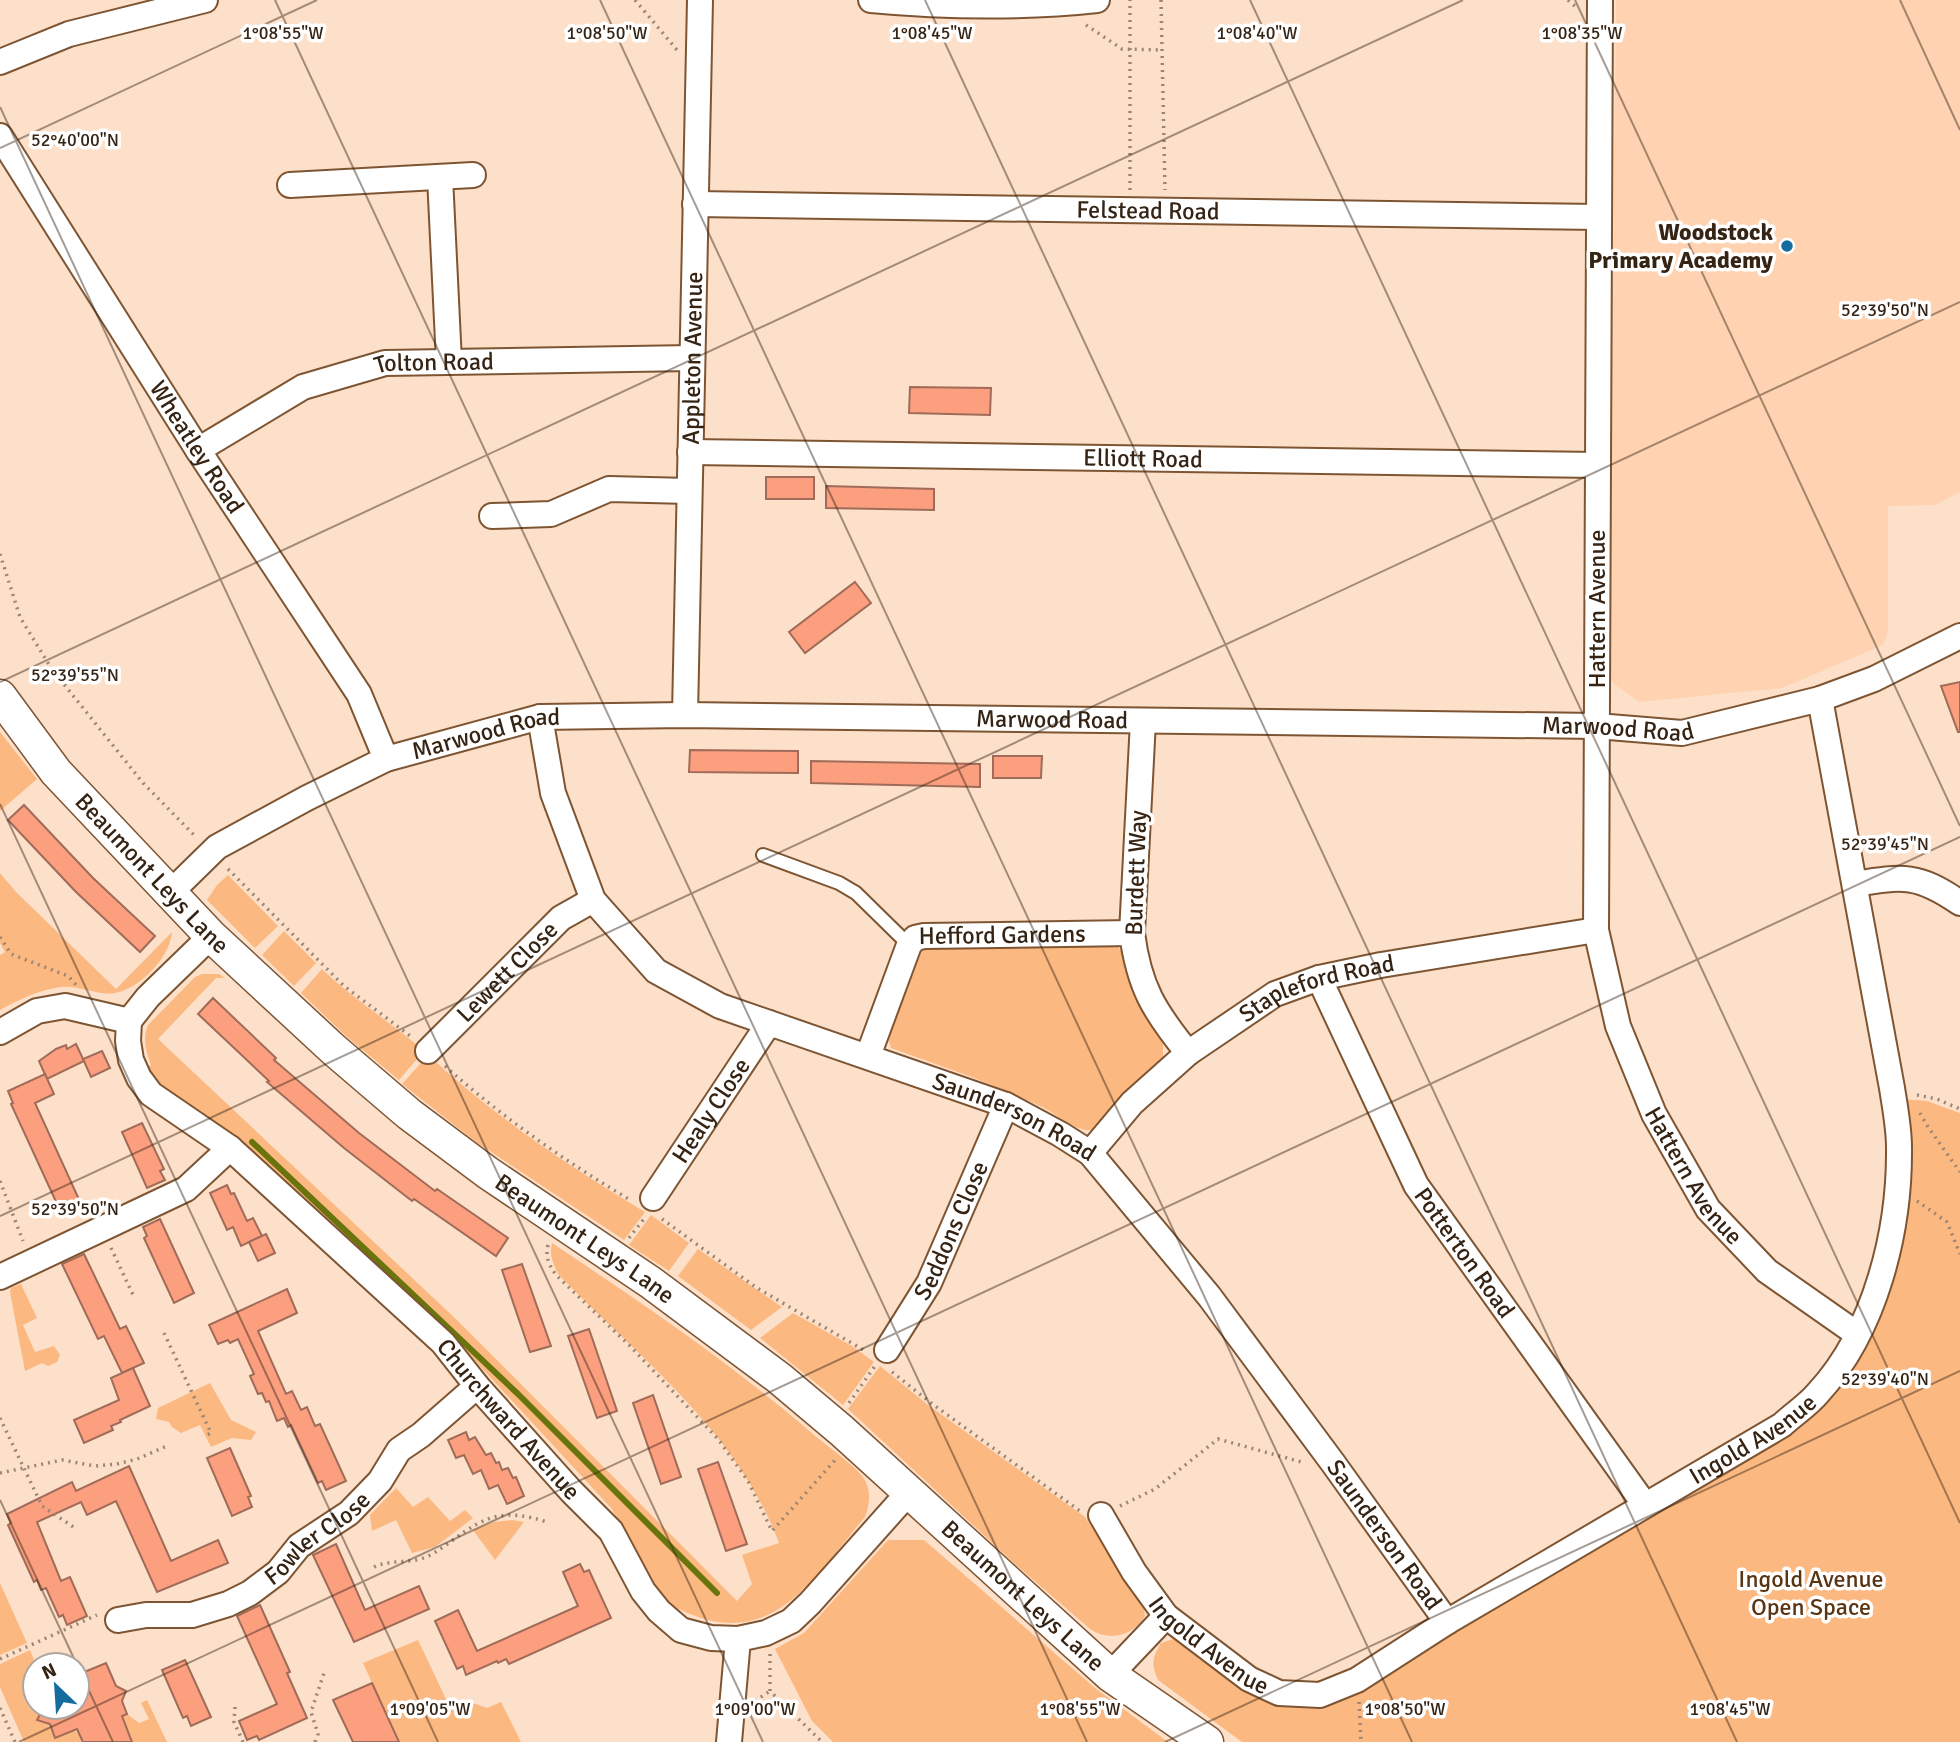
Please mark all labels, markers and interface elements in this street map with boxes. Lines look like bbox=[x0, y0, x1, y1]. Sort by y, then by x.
text: 1°08'55"W bbox=[242, 22, 324, 44]
text: 1°08'50"W bbox=[566, 22, 648, 44]
text: 1°08'45"W bbox=[891, 22, 973, 44]
text: 1°08'40"W bbox=[1216, 22, 1298, 44]
text: 1°08'35"W bbox=[1541, 22, 1623, 44]
text: 52°40'00"N bbox=[31, 129, 119, 151]
street label: Felstead Road bbox=[1076, 194, 1220, 227]
place label: Woodstock Primary Academy bbox=[1588, 217, 1773, 275]
marker: Woodstock Primary Academy bbox=[1779, 238, 1795, 254]
street label: Appleton Avenue bbox=[676, 271, 709, 445]
text: 52°39'50"N bbox=[1841, 299, 1929, 321]
street label: Tolton Road bbox=[371, 346, 494, 380]
street label: Wheatley Road bbox=[143, 375, 251, 519]
street label: Elliott Road bbox=[1083, 443, 1203, 474]
street label: Hattern Avenue bbox=[1582, 530, 1612, 688]
text: 52°39'55"N bbox=[31, 664, 119, 686]
street label: Marwood Road bbox=[409, 702, 560, 766]
street label: Marwood Road bbox=[976, 704, 1128, 735]
street label: Marwood Road bbox=[1542, 710, 1697, 748]
street label: Beaumont Leys Lane bbox=[69, 787, 235, 960]
street label: Burdett Way bbox=[1119, 810, 1153, 936]
text: 52°39'45"N bbox=[1841, 833, 1929, 855]
street label: Lewett Close bbox=[450, 915, 564, 1029]
street label: Hefford Gardens bbox=[918, 919, 1086, 951]
street label: Stapleford Road bbox=[1233, 948, 1397, 1029]
street label: Healy Close bbox=[665, 1052, 757, 1169]
street label: Saunderson Road bbox=[928, 1066, 1102, 1168]
street label: Hattern Avenue bbox=[1638, 1101, 1749, 1251]
street label: Seddons Close bbox=[907, 1157, 995, 1306]
street label: Beaumont Leys Lane bbox=[489, 1167, 681, 1310]
street label: Potterton Road bbox=[1408, 1182, 1521, 1324]
text: 52°39'50"N bbox=[31, 1198, 119, 1220]
street label: Churchward Avenue bbox=[430, 1333, 586, 1506]
text: 52°39'40"N bbox=[1841, 1368, 1929, 1390]
street label: Ingold Avenue bbox=[1684, 1388, 1823, 1491]
street label: Saunderson Road bbox=[1320, 1454, 1449, 1616]
street label: Fowler Close bbox=[259, 1485, 377, 1592]
street label: Beaumont Leys Lane bbox=[935, 1514, 1111, 1678]
park label: Ingold Avenue Open Space bbox=[1738, 1564, 1884, 1622]
street label: Ingold Avenue bbox=[1142, 1590, 1274, 1701]
north arrow bbox=[21, 1651, 91, 1721]
text: N bbox=[38, 1658, 60, 1685]
text: 1°09'05"W bbox=[389, 1698, 471, 1720]
text: 1°09'00"W bbox=[714, 1698, 796, 1720]
text: 1°08'55"W bbox=[1039, 1698, 1121, 1720]
text: 1°08'50"W bbox=[1364, 1698, 1446, 1720]
text: 1°08'45"W bbox=[1689, 1698, 1771, 1720]

